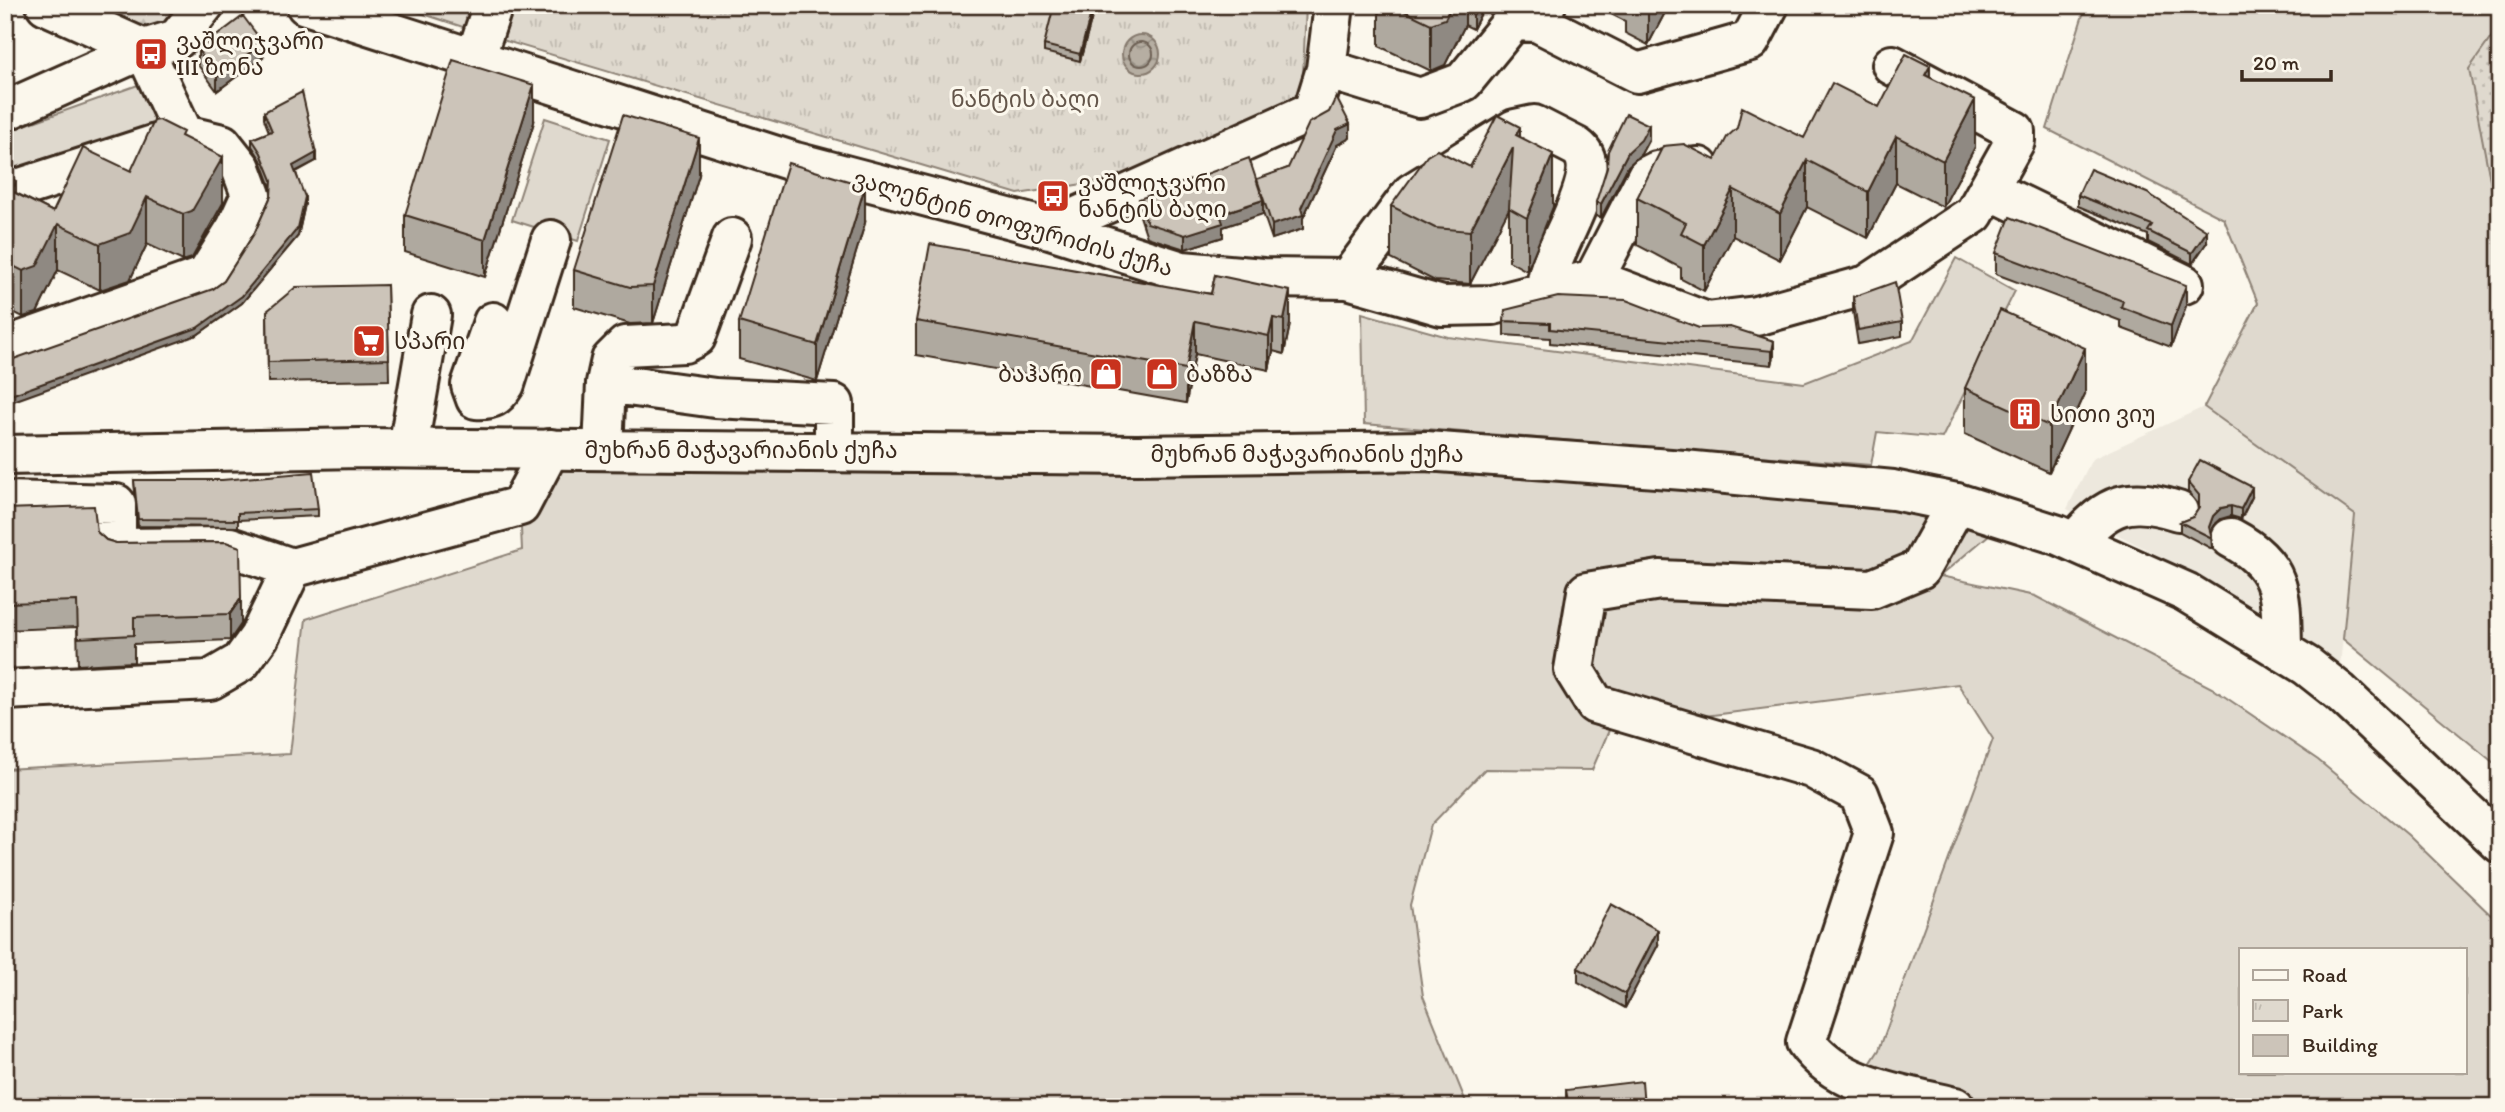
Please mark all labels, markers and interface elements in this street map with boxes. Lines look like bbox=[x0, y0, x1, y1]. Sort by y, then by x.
place label: ვაშლიჯვარი III ზონა bbox=[176, 27, 324, 81]
bus stop icon: ვაშლიჯვარი III ზონა bbox=[132, 35, 170, 73]
scale bar bbox=[2242, 38, 2332, 82]
text: 20 m bbox=[2253, 50, 2300, 75]
park label: ნანტის ბაღი bbox=[951, 85, 1099, 113]
street label: ვალენტინ თოფურიძის ქუჩა bbox=[850, 164, 1176, 282]
place label: ვაშლიჯვარი ნანტის ბაღი bbox=[1078, 169, 1227, 223]
bus stop icon: ვაშლიჯვარი ნანტის ბაღი bbox=[1034, 177, 1072, 215]
supermarket icon: სპარი bbox=[350, 322, 388, 360]
place label: სპარი bbox=[394, 327, 465, 355]
shop icon: ბაჰარი bbox=[1087, 355, 1125, 393]
shop icon: ბაზზა bbox=[1143, 355, 1181, 393]
place label: ბაჰარი bbox=[998, 360, 1082, 388]
place label: ბაზზა bbox=[1186, 360, 1253, 388]
building icon: სითი ვიუ bbox=[2006, 395, 2044, 433]
place label: სითი ვიუ bbox=[2050, 400, 2156, 428]
street label: მუხრან მაჭავარიანის ქუჩა bbox=[584, 436, 898, 464]
street label: მუხრან მაჭავარიანის ქუჩა bbox=[1150, 440, 1464, 468]
legend bbox=[2239, 948, 2466, 1074]
text: Road bbox=[2302, 962, 2348, 987]
text: Park bbox=[2302, 998, 2344, 1023]
text: Building bbox=[2302, 1032, 2378, 1057]

